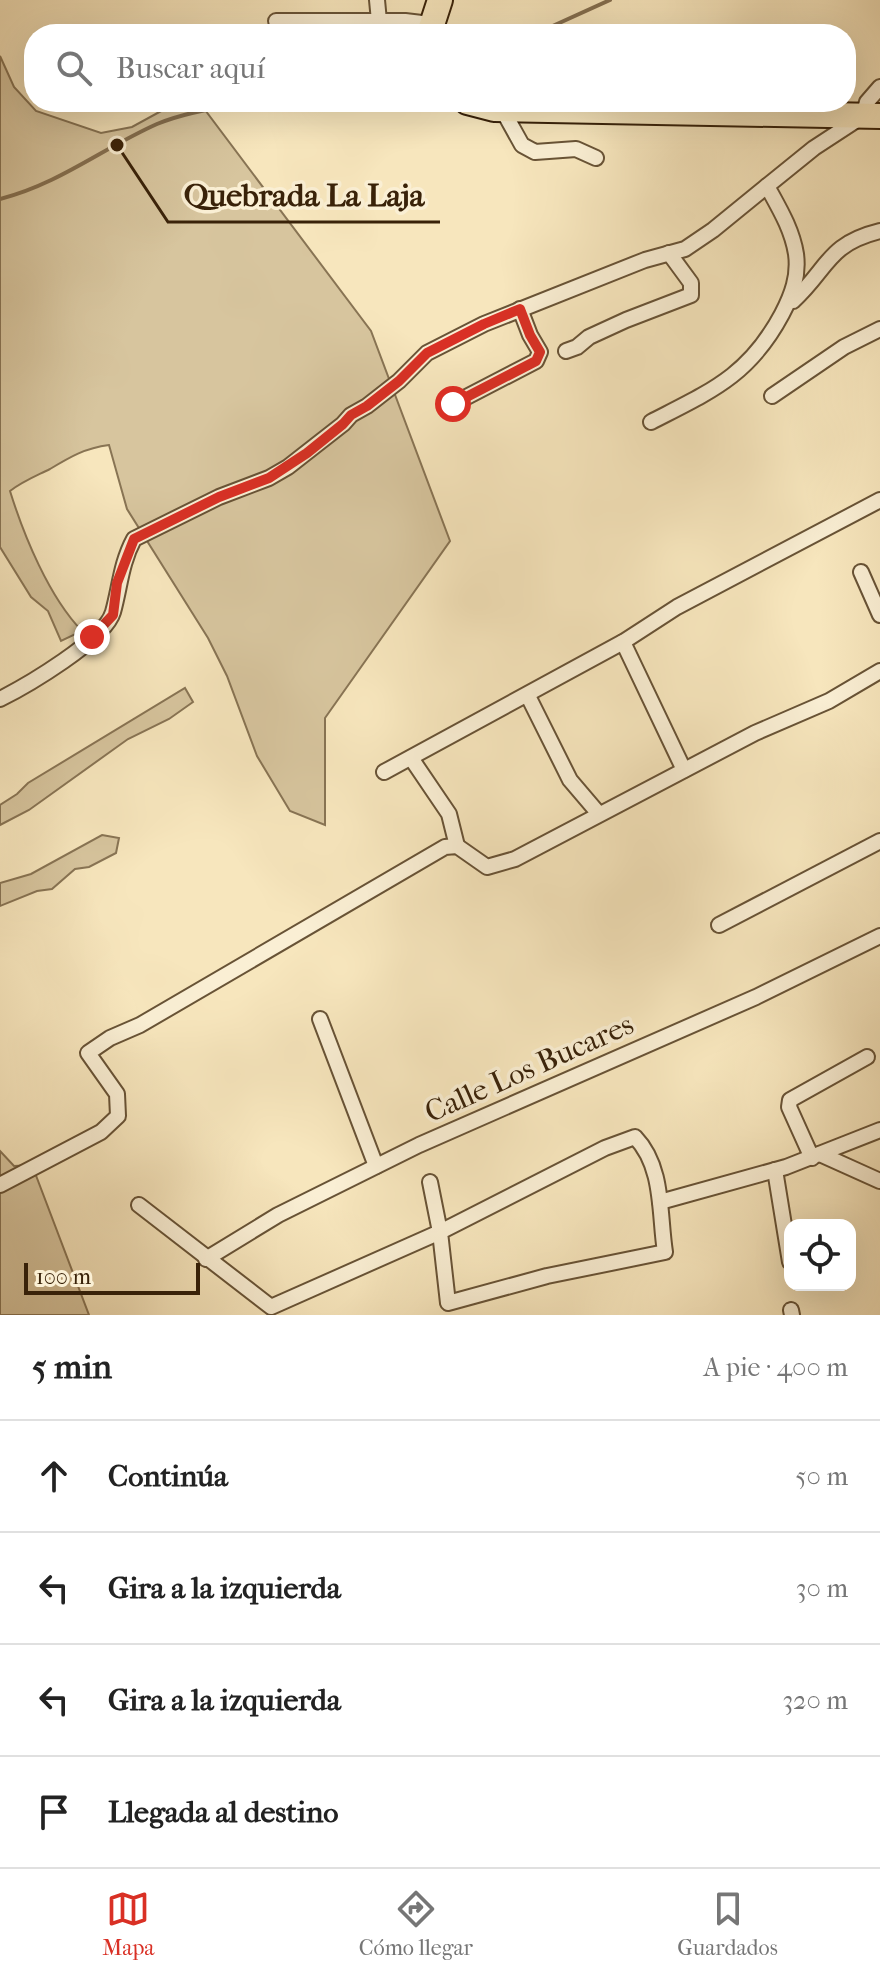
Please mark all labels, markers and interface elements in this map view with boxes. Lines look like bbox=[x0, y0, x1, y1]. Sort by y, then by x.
search box bbox=[24, 24, 856, 112]
icon: search bbox=[52, 46, 96, 90]
text: Buscar aquí bbox=[116, 51, 265, 86]
callout: Quebrada La Laja bbox=[168, 166, 440, 222]
text: Quebrada La Laja bbox=[184, 177, 426, 214]
route start bbox=[435, 386, 471, 422]
route end bbox=[74, 619, 110, 655]
street label: Calle Los Bucares bbox=[419, 1007, 639, 1130]
map controls bbox=[784, 1219, 856, 1291]
button: locate bbox=[784, 1219, 856, 1291]
scale bar bbox=[24, 1259, 200, 1295]
text: 100 m bbox=[36, 1264, 91, 1290]
text: 5 min bbox=[32, 1347, 112, 1387]
text: A pie · 400 m bbox=[704, 1352, 848, 1383]
icon: ahead bbox=[32, 1454, 76, 1498]
text: Continúa bbox=[108, 1459, 228, 1494]
text: 50 m bbox=[795, 1461, 848, 1492]
icon: left bbox=[32, 1566, 76, 1610]
text: Gira a la izquierda bbox=[108, 1571, 341, 1606]
text: 30 m bbox=[796, 1573, 848, 1604]
icon: left bbox=[32, 1678, 76, 1722]
text: Gira a la izquierda bbox=[108, 1683, 341, 1718]
text: 320 m bbox=[782, 1685, 848, 1716]
icon: arrive bbox=[32, 1790, 76, 1834]
text: Llegada al destino bbox=[108, 1795, 338, 1830]
tab: Mapa bbox=[102, 1887, 155, 1961]
tab: Cómo llegar bbox=[359, 1887, 473, 1961]
tab: Guardados bbox=[677, 1887, 778, 1961]

